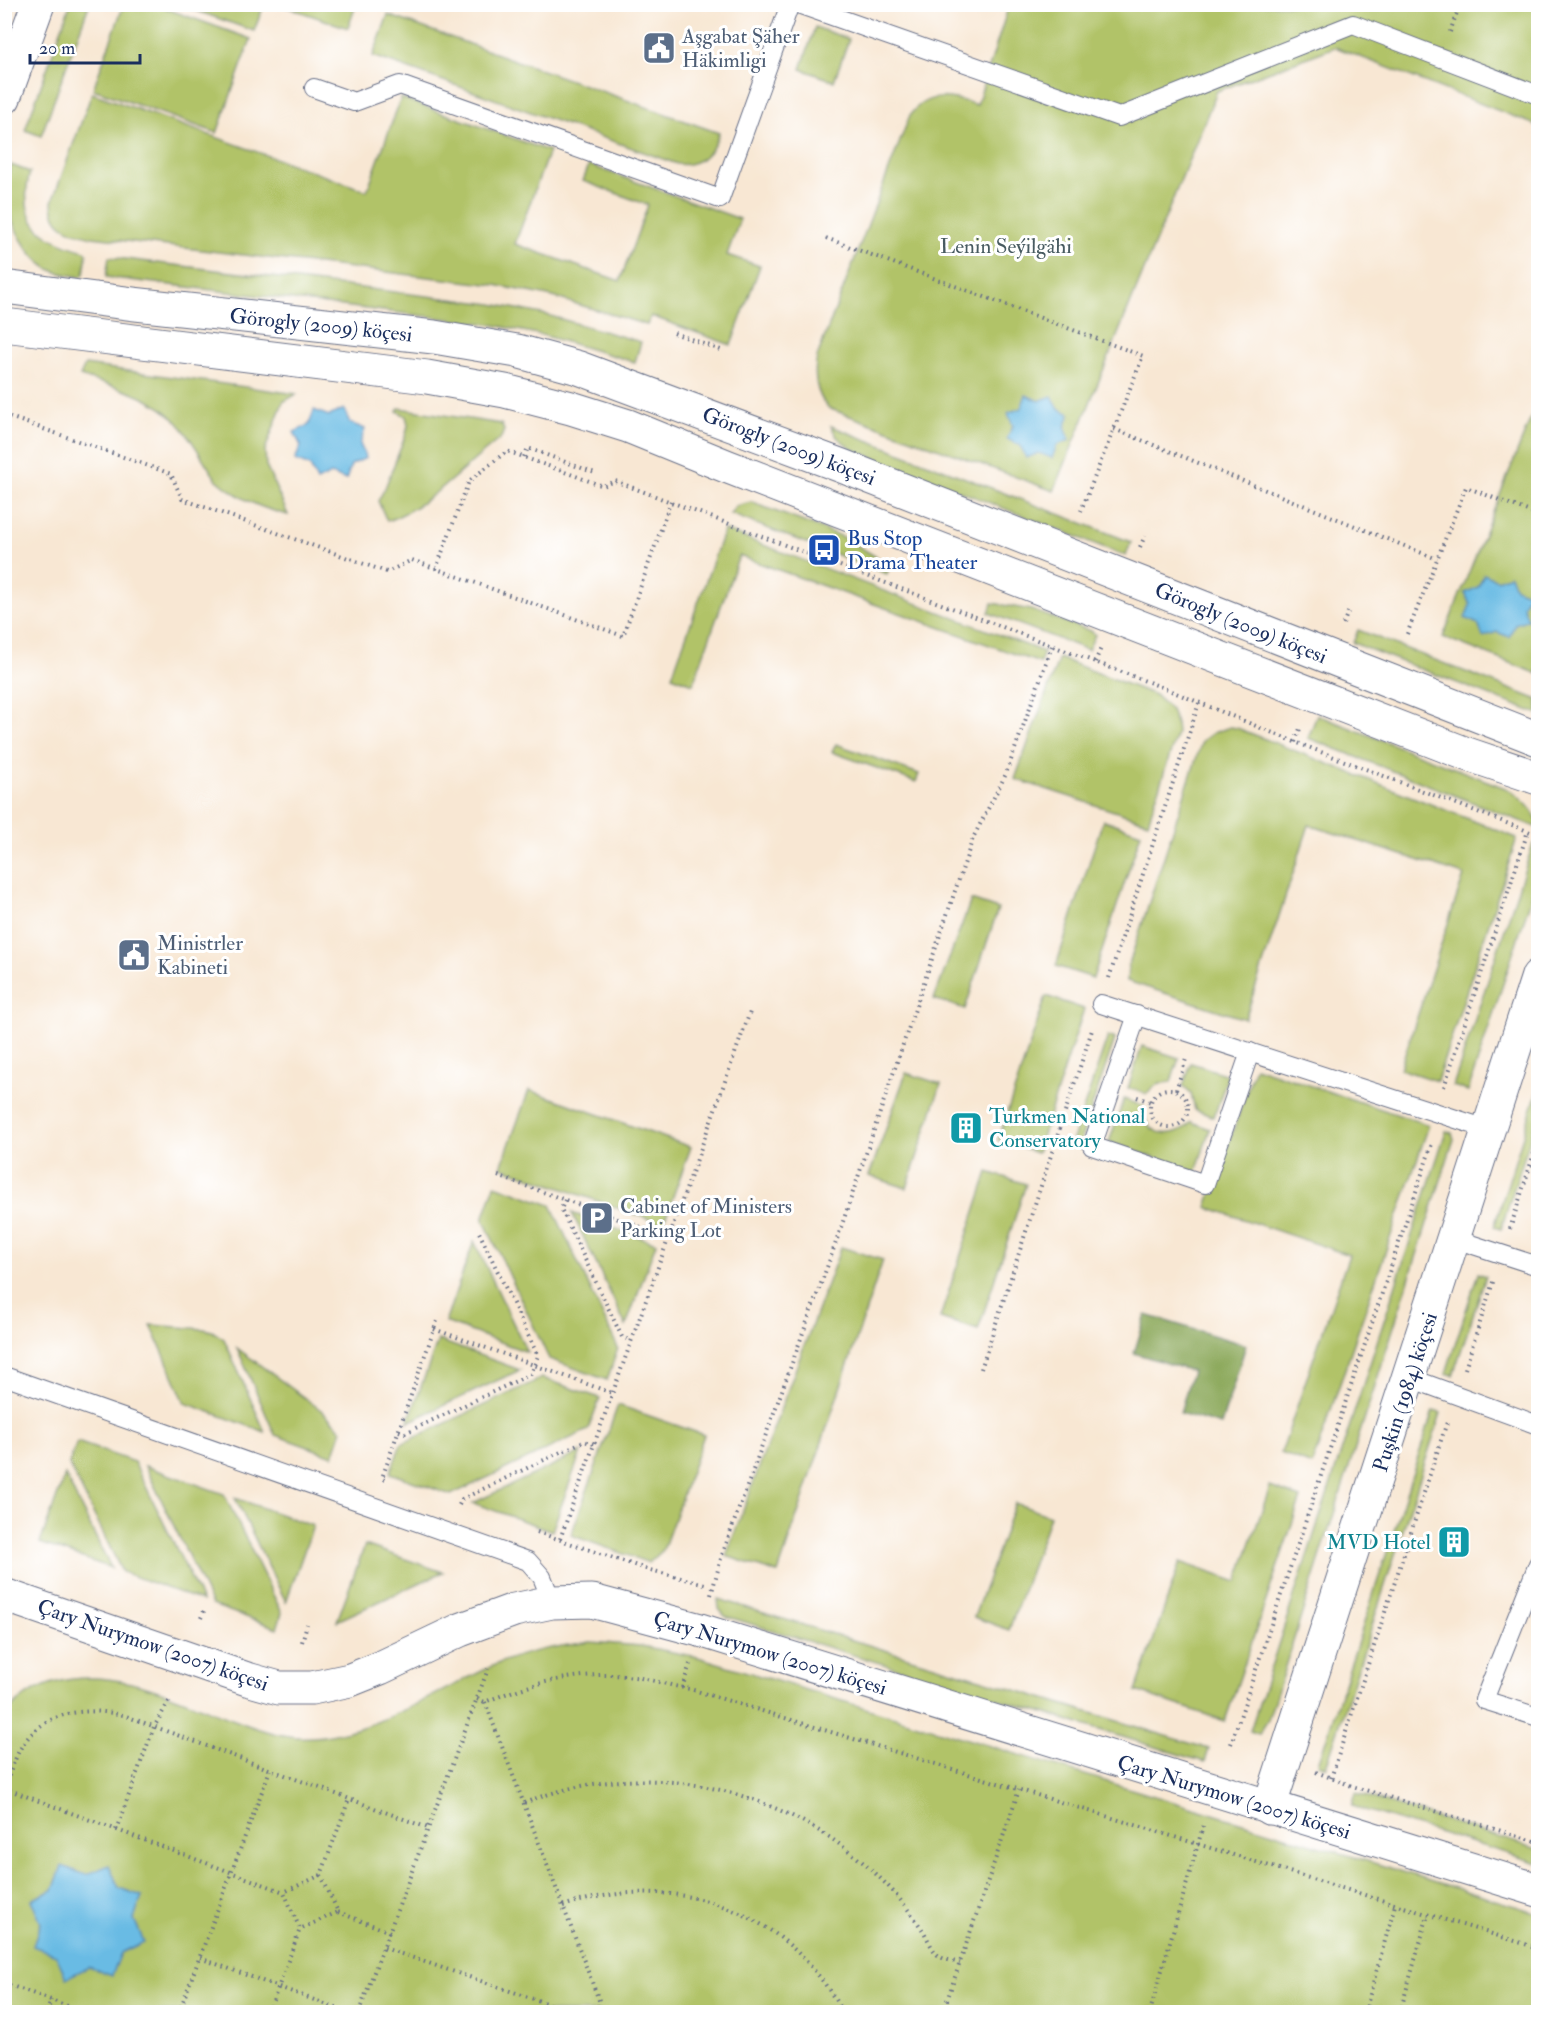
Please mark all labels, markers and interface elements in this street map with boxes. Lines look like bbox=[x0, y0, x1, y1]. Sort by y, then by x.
place label: Aşgabat Şäher Häkimligi bbox=[681, 23, 800, 74]
scale bar bbox=[30, 27, 140, 65]
public building icon: Aşgabat Şäher Häkimligi bbox=[641, 30, 677, 66]
text: 20 m bbox=[39, 37, 75, 60]
park label: Lenin Seýilgähi bbox=[940, 233, 1072, 260]
street label: Görogly (2009) köçesi bbox=[228, 302, 414, 349]
street label: Görogly (2009) köçesi bbox=[698, 401, 880, 492]
place label: Bus Stop Drama Theater bbox=[847, 525, 978, 576]
bus stop icon: Bus Stop Drama Theater bbox=[806, 532, 842, 568]
street label: Görogly (2009) köçesi bbox=[1151, 577, 1331, 671]
place label: Ministrler Kabineti bbox=[157, 930, 243, 981]
public building icon: Ministrler Kabineti bbox=[116, 937, 152, 973]
place label: Turkmen National Conservatory bbox=[989, 1103, 1146, 1154]
building icon: Turkmen National Conservatory bbox=[948, 1110, 984, 1146]
place label: Cabinet of Ministers Parking Lot bbox=[620, 1193, 792, 1244]
parking icon: Cabinet of Ministers Parking Lot bbox=[579, 1200, 615, 1236]
street label: Puşkin (1984) köçesi bbox=[1367, 1309, 1444, 1475]
building icon: MVD Hotel bbox=[1436, 1524, 1472, 1560]
place label: MVD Hotel bbox=[1326, 1529, 1432, 1556]
street label: Çary Nurymow (2007) köçesi bbox=[34, 1593, 272, 1698]
street label: Çary Nurymow (2007) köçesi bbox=[650, 1605, 890, 1702]
street label: Çary Nurymow (2007) köçesi bbox=[1114, 1749, 1354, 1846]

